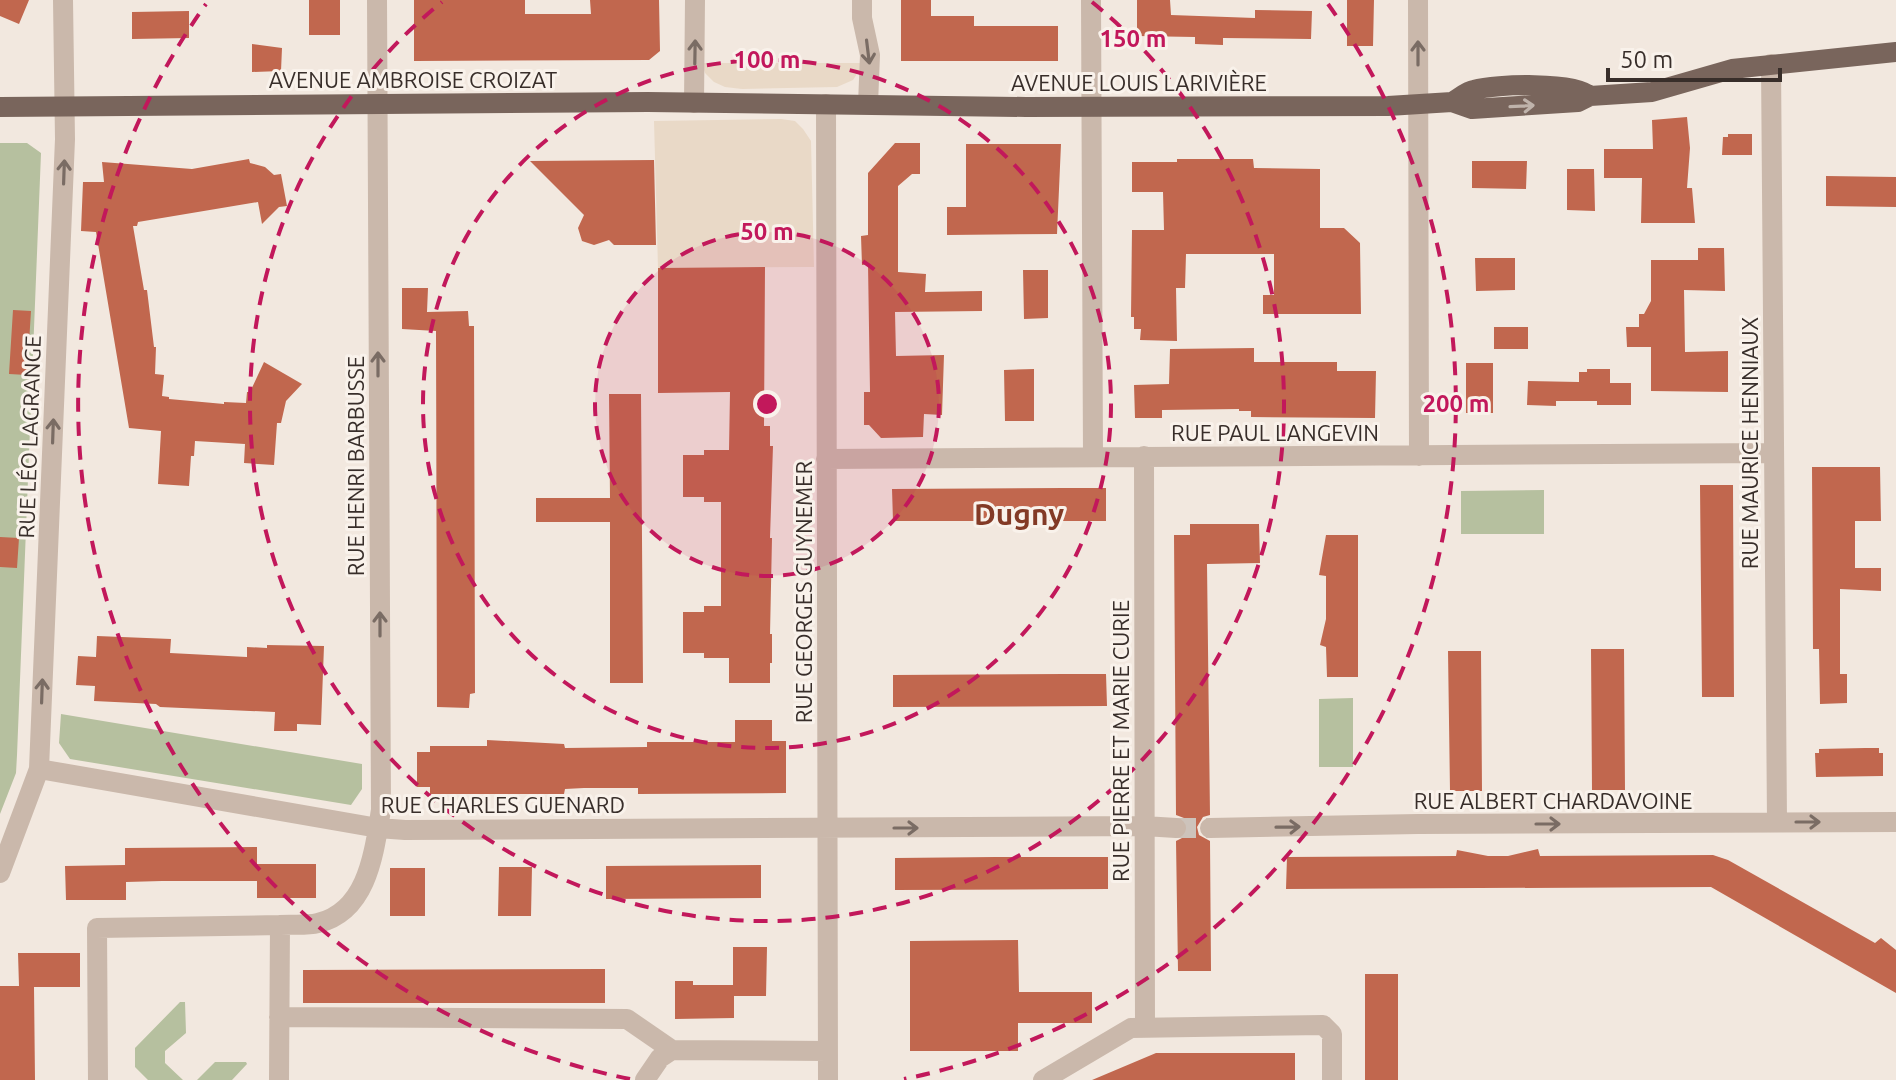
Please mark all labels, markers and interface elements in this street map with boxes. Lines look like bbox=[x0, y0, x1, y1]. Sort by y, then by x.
text: 150 m bbox=[1100, 25, 1166, 52]
scale bar bbox=[1608, 32, 1780, 82]
one-way arrow bbox=[861, 38, 876, 64]
one-way arrow bbox=[687, 39, 702, 66]
one-way arrow bbox=[1410, 40, 1426, 67]
text: 100 m bbox=[734, 46, 800, 73]
text: 50 m bbox=[1620, 46, 1673, 73]
street label: AVENUE AMBROISE CROIZAT bbox=[269, 67, 557, 92]
street label: AVENUE LOUIS LARIVIÈRE bbox=[1011, 69, 1267, 95]
one-way arrow bbox=[1508, 98, 1534, 113]
one-way arrow bbox=[56, 159, 71, 186]
text: 50 m bbox=[740, 218, 794, 245]
street label: RUE MAURICE HENNIAUX bbox=[1737, 317, 1762, 569]
street label: RUE LÉO LAGRANGE bbox=[12, 335, 45, 539]
one-way arrow bbox=[371, 351, 386, 378]
street label: RUE HENRI BARBUSSE bbox=[343, 356, 368, 576]
centre of rings bbox=[753, 390, 781, 418]
text: 200 m bbox=[1423, 390, 1489, 417]
one-way arrow bbox=[45, 418, 60, 445]
street label: RUE PAUL LANGEVIN bbox=[1171, 420, 1379, 445]
street label: RUE GEORGES GUYNEMER bbox=[791, 461, 816, 723]
district label: Dugny bbox=[974, 497, 1064, 531]
street label: RUE PIERRE ET MARIE CURIE bbox=[1108, 600, 1133, 882]
one-way arrow bbox=[372, 611, 388, 638]
one-way arrow bbox=[35, 678, 50, 705]
street label: RUE ALBERT CHARDAVOINE bbox=[1414, 788, 1692, 813]
street label: RUE CHARLES GUENARD bbox=[381, 792, 625, 817]
one-way arrow bbox=[1794, 814, 1821, 830]
one-way arrow bbox=[1534, 816, 1561, 832]
one-way arrow bbox=[1274, 819, 1301, 834]
one-way arrow bbox=[892, 820, 919, 836]

